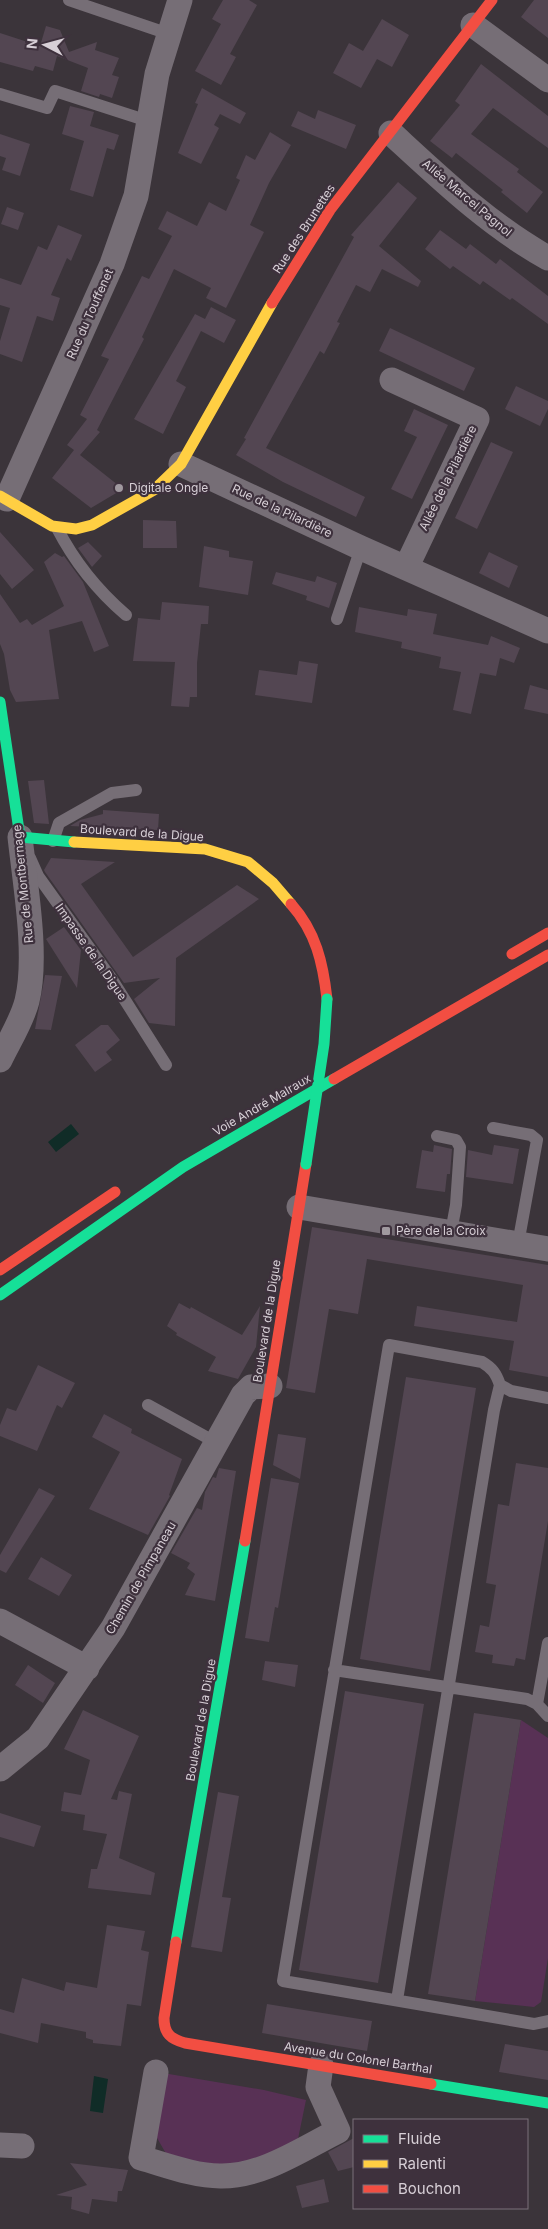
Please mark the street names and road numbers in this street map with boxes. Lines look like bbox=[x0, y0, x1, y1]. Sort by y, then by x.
street label: Allée Marcel Pagnol bbox=[419, 156, 515, 240]
street label: Rue des Brunettes bbox=[269, 181, 338, 276]
street label: Rue du Touffenet bbox=[63, 266, 116, 361]
street label: Allée de la Pilardière bbox=[416, 423, 480, 533]
street label: Rue de la Pilardière bbox=[230, 481, 335, 540]
street label: Boulevard de la Digue bbox=[80, 821, 204, 844]
street label: Rue de Montbernage bbox=[9, 824, 36, 944]
street label: Impasse de la Digue bbox=[52, 900, 130, 1003]
street label: Voie André Malraux bbox=[210, 1070, 314, 1139]
street label: Boulevard de la Digue bbox=[249, 1258, 284, 1383]
street label: Chemin de Pimpaneau bbox=[102, 1519, 179, 1637]
street label: Boulevard de la Digue bbox=[182, 1658, 219, 1782]
street label: Avenue du Colonel Barthal bbox=[283, 2038, 433, 2077]

